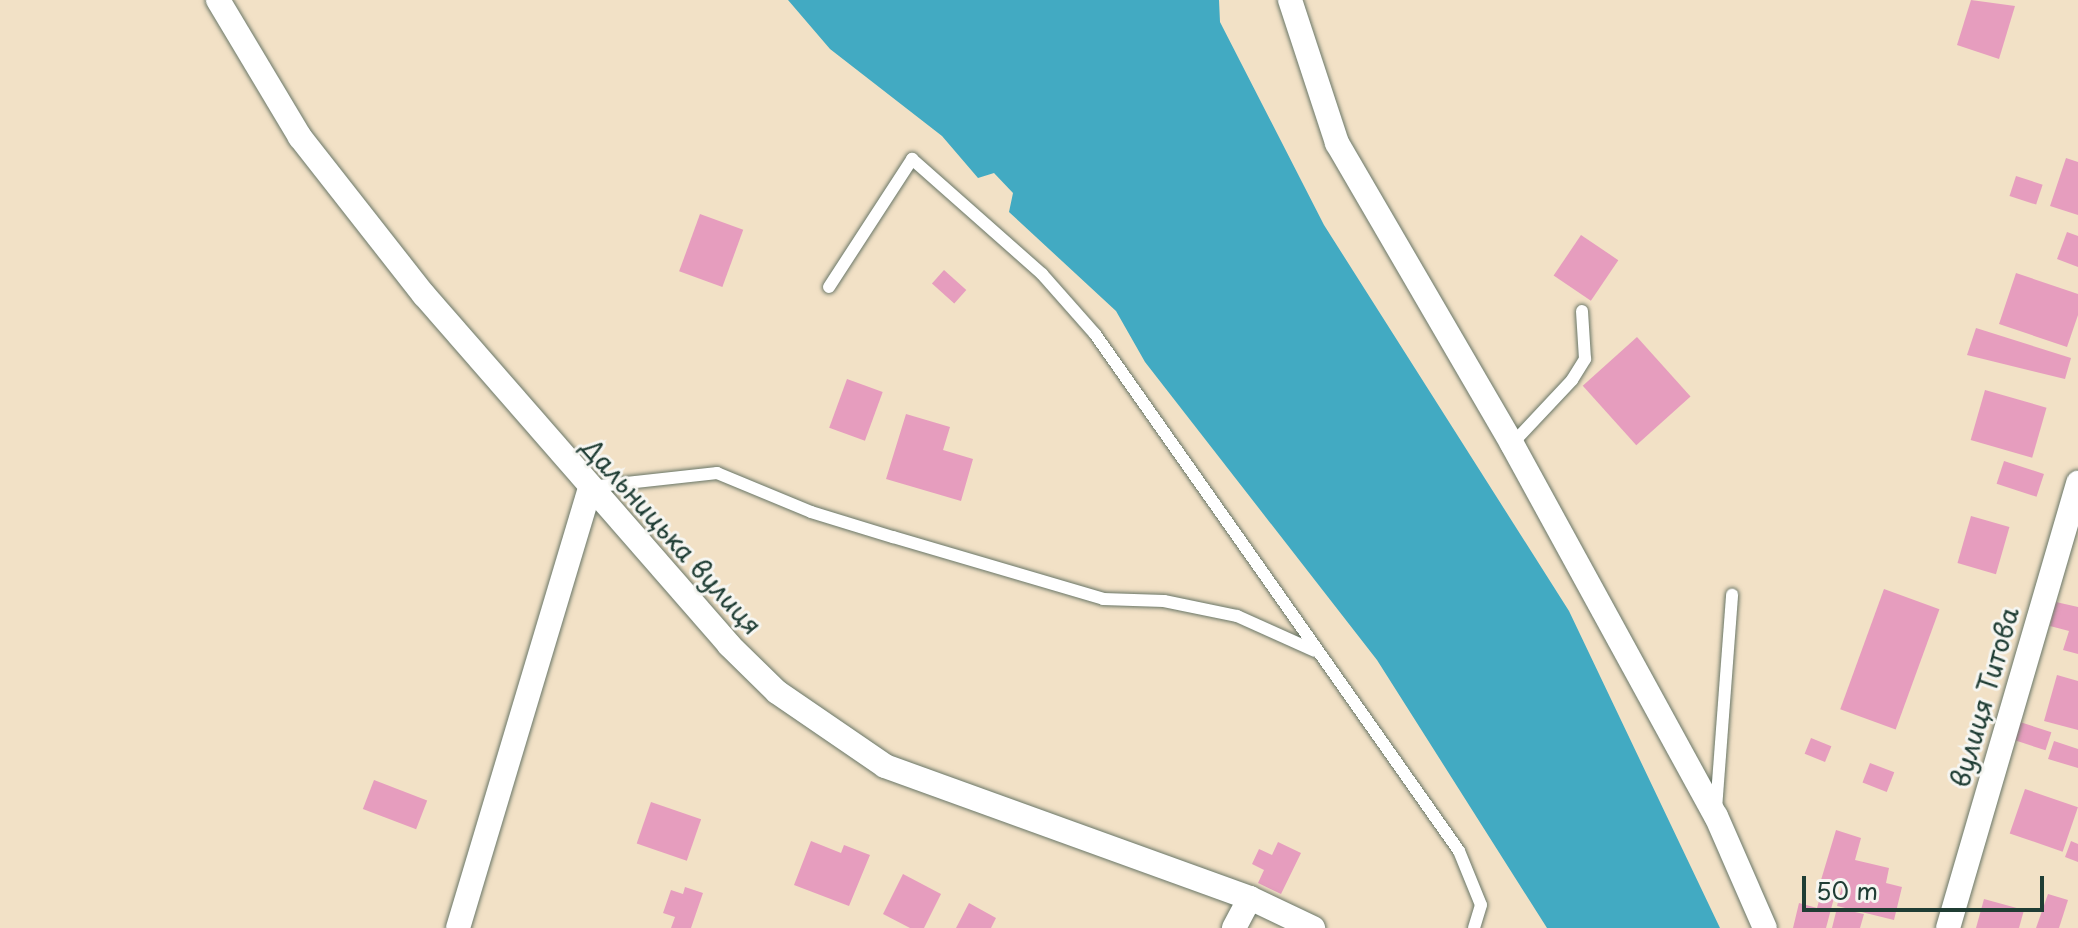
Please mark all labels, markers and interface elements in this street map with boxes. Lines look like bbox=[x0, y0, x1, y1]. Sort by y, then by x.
street label: Дальницька вулиця bbox=[575, 431, 769, 641]
street label: вулиця Титова bbox=[1943, 603, 2025, 791]
scale bar bbox=[1806, 860, 2048, 910]
text: 50 m bbox=[1816, 872, 1878, 908]

